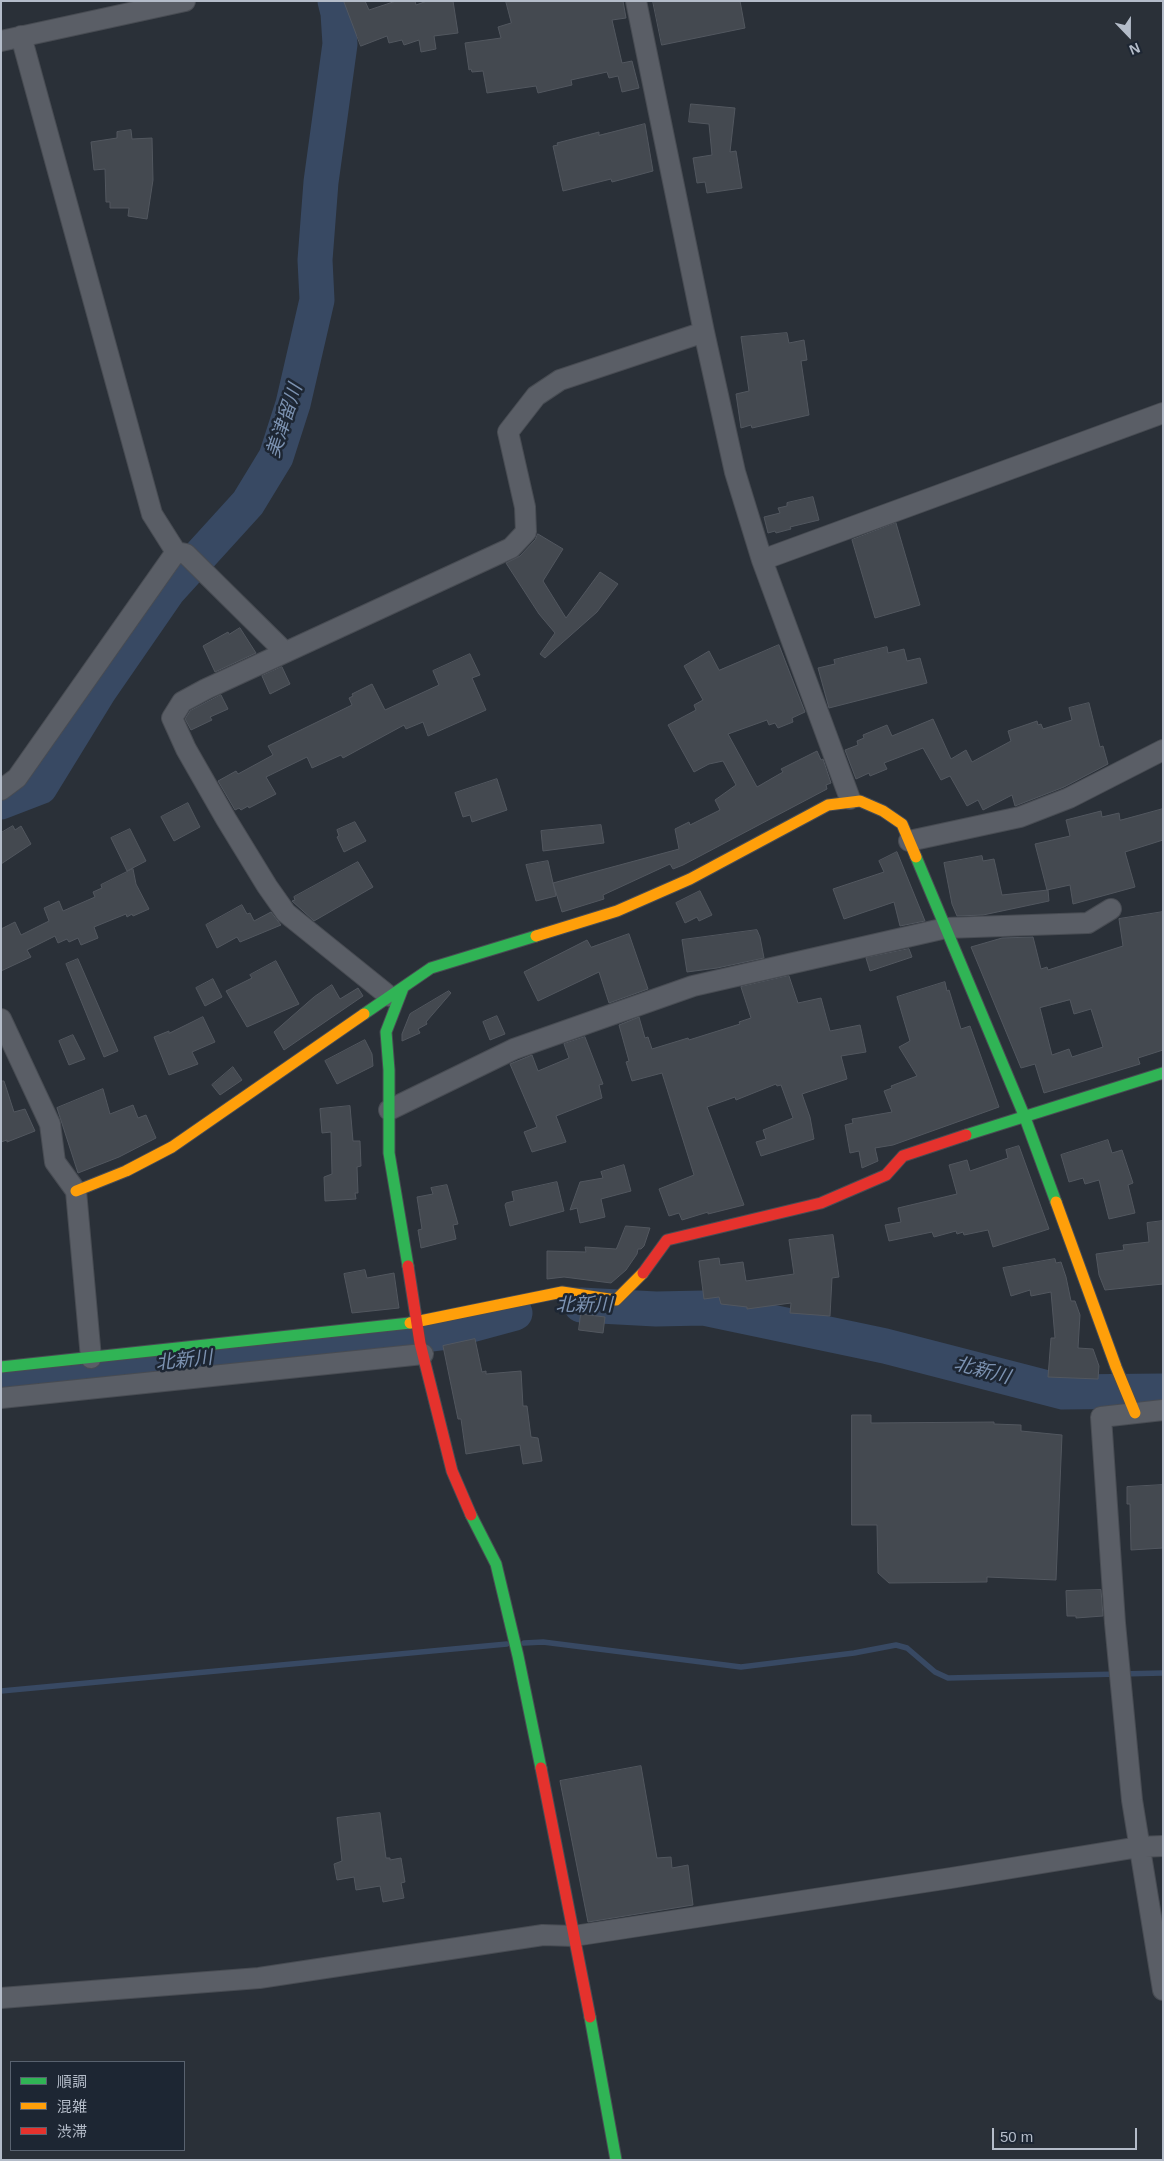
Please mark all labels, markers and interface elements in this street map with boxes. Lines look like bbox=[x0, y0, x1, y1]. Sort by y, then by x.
north arrow bbox=[1104, 10, 1154, 60]
text: N bbox=[1127, 40, 1142, 58]
water label: 美津留川 bbox=[262, 381, 308, 461]
water label: 北新川 bbox=[556, 1295, 612, 1317]
water label: 北新川 bbox=[154, 1347, 214, 1375]
water label: 北新川 bbox=[952, 1353, 1012, 1389]
legend bbox=[10, 2061, 185, 2151]
text: 順調 bbox=[57, 2073, 87, 2090]
text: 混雑 bbox=[57, 2098, 87, 2115]
scale bar bbox=[994, 2118, 1139, 2150]
text: 渋滞 bbox=[57, 2123, 87, 2140]
text: 50 m bbox=[1000, 2128, 1033, 2145]

